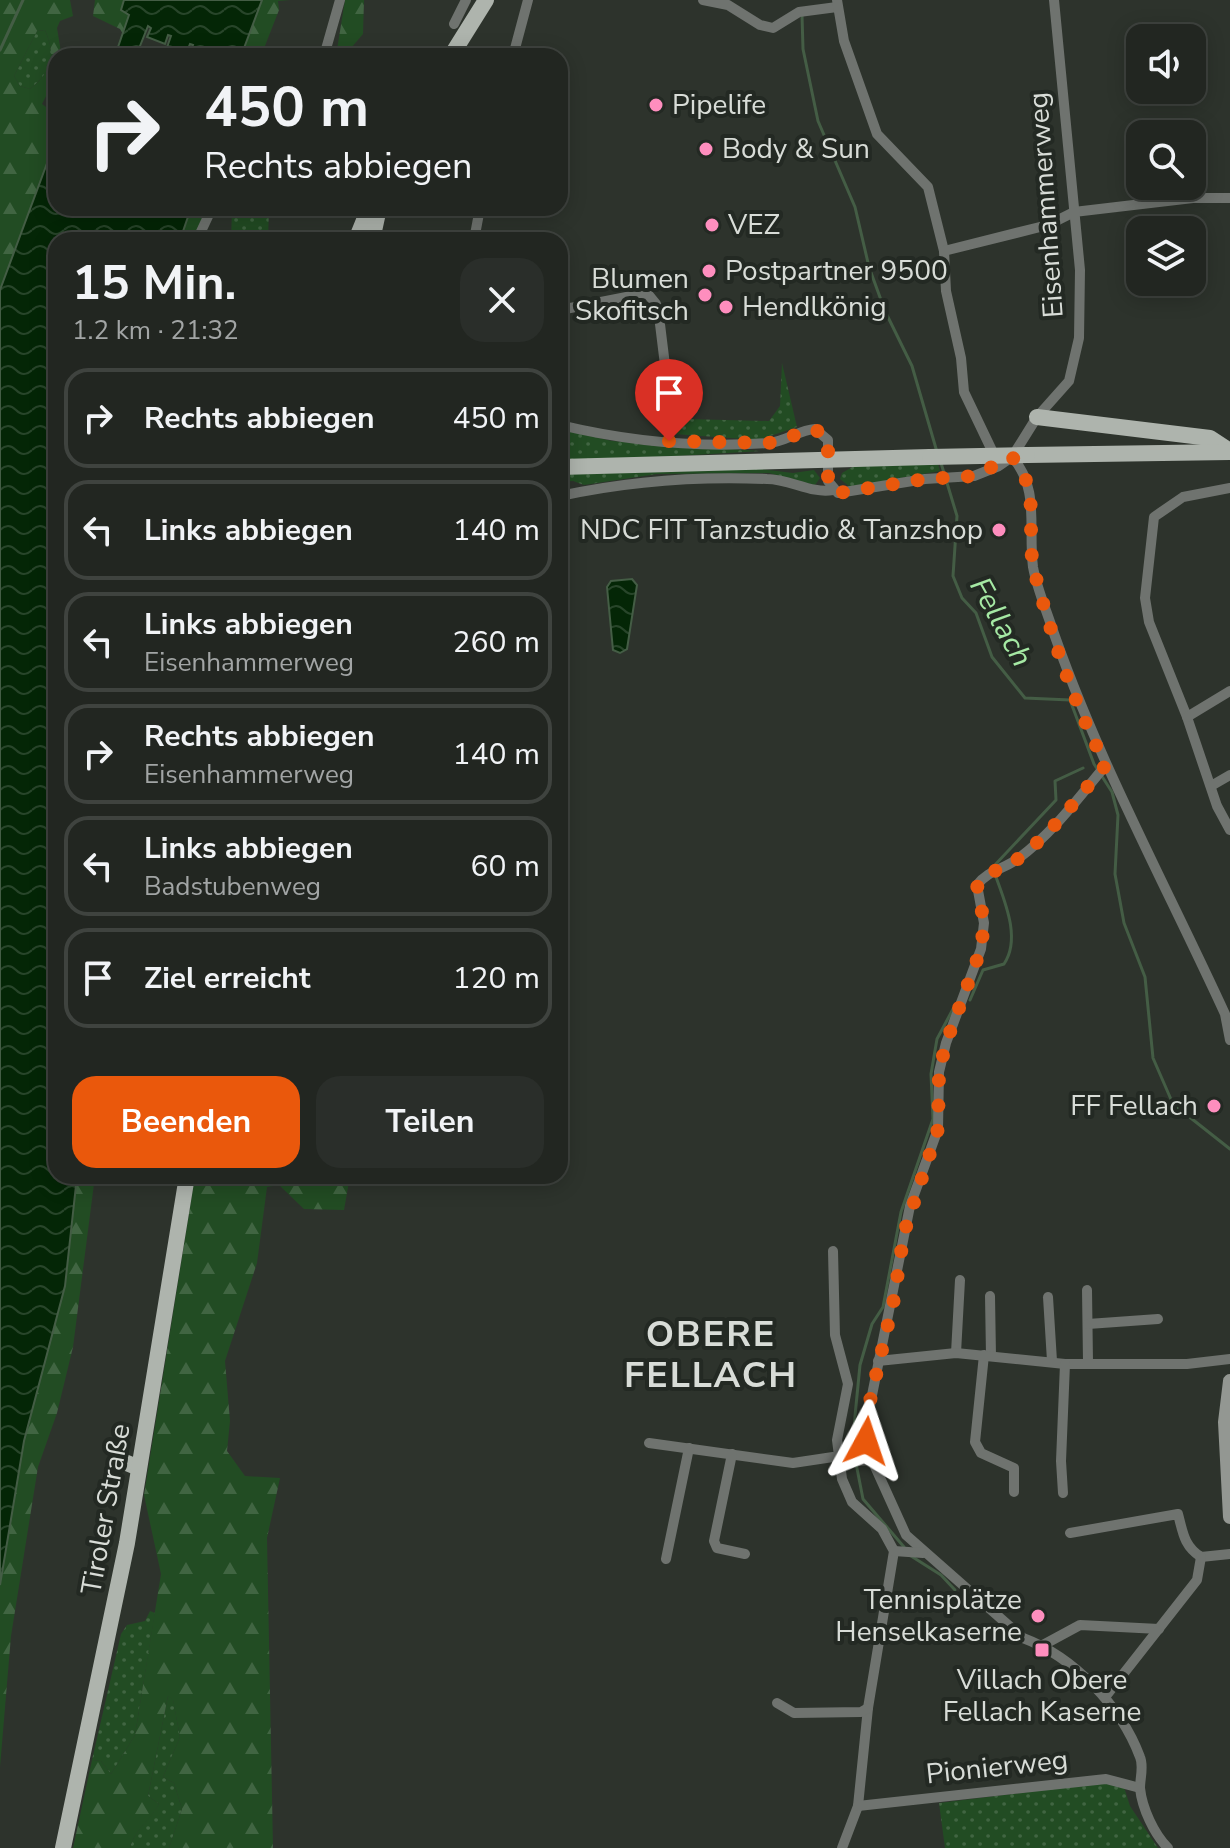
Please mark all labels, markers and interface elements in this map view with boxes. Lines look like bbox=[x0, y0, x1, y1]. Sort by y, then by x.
map controls bbox=[1126, 24, 1206, 296]
button: sound bbox=[1126, 24, 1206, 104]
text: 450 m bbox=[204, 69, 369, 146]
icon: right bbox=[72, 80, 176, 184]
place label: Pipelife bbox=[672, 86, 766, 124]
street label: Eisenhammerweg bbox=[1019, 91, 1073, 319]
marker: Pipelife bbox=[647, 96, 665, 114]
button: search bbox=[1126, 120, 1206, 200]
place label: Body & Sun bbox=[722, 130, 870, 168]
marker: Body & Sun bbox=[697, 140, 715, 158]
text: Rechts abbiegen bbox=[204, 142, 472, 191]
place label: VEZ bbox=[727, 206, 780, 244]
marker: VEZ bbox=[703, 216, 721, 234]
button: layers bbox=[1126, 216, 1206, 296]
text: 15 Min. bbox=[72, 250, 236, 316]
place label: Postpartner 9500 bbox=[725, 252, 948, 290]
button: close bbox=[460, 258, 544, 342]
place label: Blumen Skofitsch bbox=[575, 260, 689, 330]
marker: Postpartner 9500 bbox=[700, 262, 718, 280]
marker: Blumen Skofitsch bbox=[696, 286, 714, 304]
place label: Hendlkönig bbox=[742, 288, 887, 326]
marker: Hendlkönig bbox=[717, 298, 735, 316]
text: 1.2 km · 21:32 bbox=[72, 313, 239, 348]
pin bbox=[635, 359, 703, 441]
icon: arrive bbox=[647, 371, 691, 415]
icon: right bbox=[76, 396, 120, 440]
text: Rechts abbiegen bbox=[144, 398, 375, 439]
text: 450 m bbox=[453, 398, 540, 439]
icon: left bbox=[76, 508, 120, 552]
text: Links abbiegen bbox=[144, 510, 353, 551]
text: 140 m bbox=[453, 510, 540, 551]
place label: NDC FIT Tanzstudio & Tanzshop bbox=[580, 511, 983, 549]
marker: NDC FIT Tanzstudio & Tanzshop bbox=[990, 521, 1008, 539]
water label: Fellach bbox=[960, 570, 1042, 674]
text: Links abbiegen bbox=[144, 604, 353, 645]
icon: left bbox=[76, 620, 120, 664]
text: 260 m bbox=[453, 622, 540, 663]
text: Eisenhammerweg bbox=[144, 645, 354, 680]
text: Rechts abbiegen bbox=[144, 716, 375, 757]
icon: right bbox=[76, 732, 120, 776]
text: 140 m bbox=[453, 734, 540, 775]
text: Eisenhammerweg bbox=[144, 757, 354, 792]
text: Links abbiegen bbox=[144, 828, 353, 869]
icon: left bbox=[76, 844, 120, 888]
text: 60 m bbox=[471, 846, 540, 887]
text: Badstubenweg bbox=[144, 869, 321, 904]
icon: arrive bbox=[76, 956, 120, 1000]
text: Ziel erreicht bbox=[144, 958, 310, 999]
text: 120 m bbox=[453, 958, 540, 999]
button: Beenden bbox=[72, 1076, 300, 1168]
button: Teilen bbox=[316, 1076, 544, 1168]
place label: FF Fellach bbox=[1070, 1087, 1198, 1125]
marker: FF Fellach bbox=[1205, 1097, 1223, 1115]
district label: OBERE FELLACH bbox=[624, 1310, 798, 1400]
position arrow bbox=[824, 1399, 908, 1483]
street label: Tiroler Straße bbox=[72, 1421, 140, 1597]
place label: Tennisplätze Henselkaserne bbox=[835, 1581, 1022, 1651]
marker: Tennisplätze Henselkaserne bbox=[1029, 1607, 1047, 1625]
marker: Villach Obere Fellach Kaserne bbox=[1033, 1641, 1051, 1659]
place label: Villach Obere Fellach Kaserne bbox=[943, 1661, 1141, 1731]
street label: Pionierweg bbox=[924, 1741, 1070, 1793]

